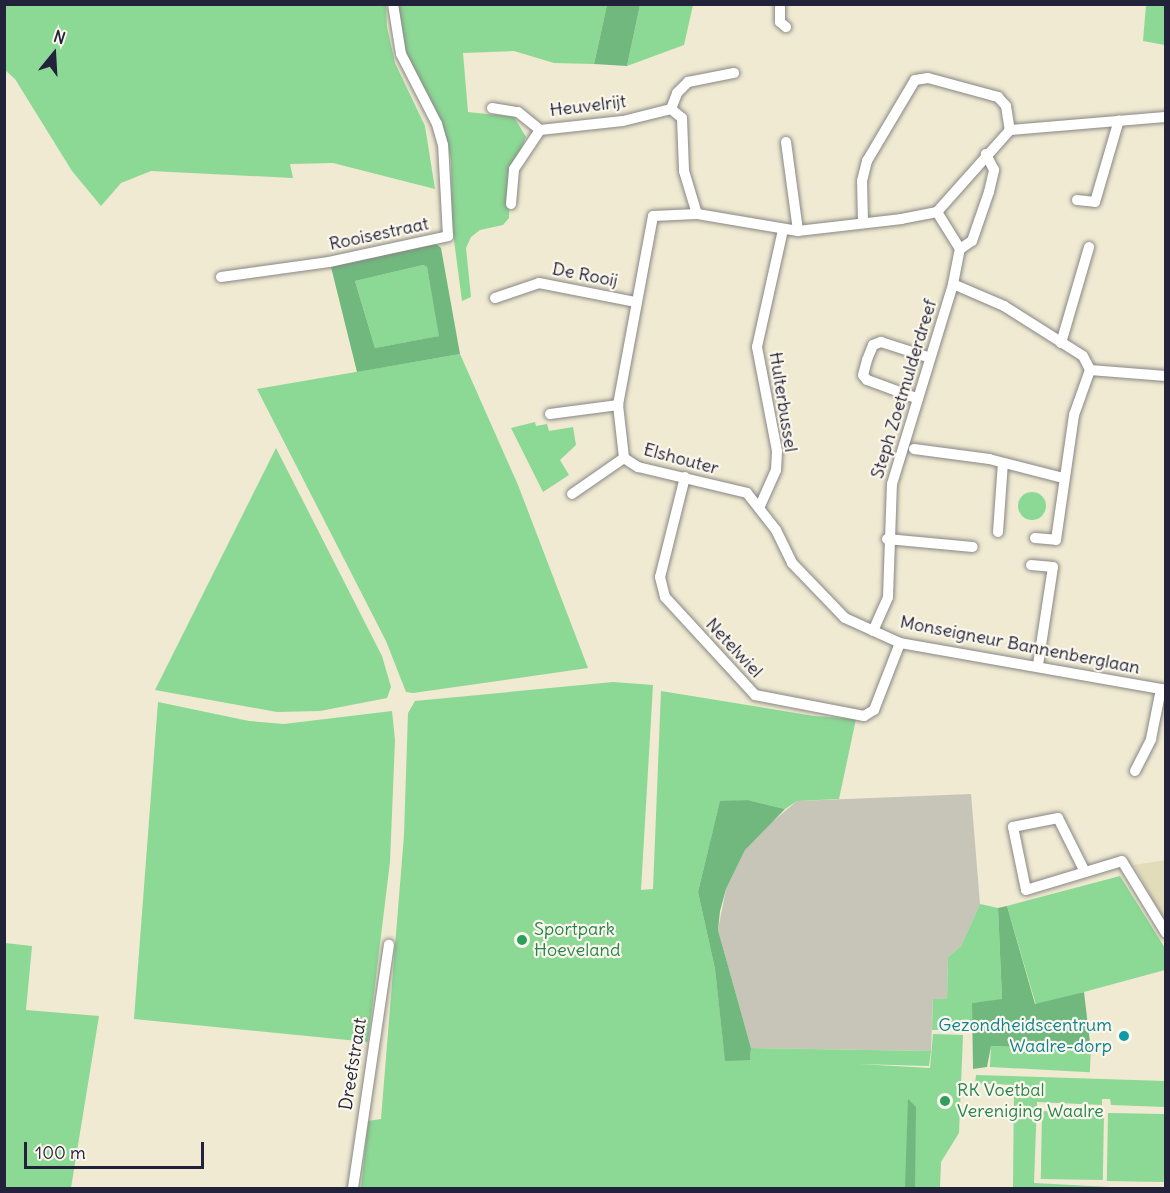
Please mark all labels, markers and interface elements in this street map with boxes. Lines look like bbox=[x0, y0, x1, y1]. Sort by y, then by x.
north arrow bbox=[24, 24, 84, 84]
text: N bbox=[51, 26, 68, 48]
street label: Heuvelrijt bbox=[549, 91, 627, 121]
street label: Rooisestraat bbox=[327, 213, 431, 255]
street label: De Rooij bbox=[550, 258, 620, 292]
street label: Steph Zoetmulderdreef bbox=[866, 297, 942, 481]
street label: Hulterbussel bbox=[764, 350, 802, 454]
street label: Elshouter bbox=[641, 439, 721, 479]
street label: Monseigneur Bannenberglaan bbox=[898, 611, 1142, 679]
street label: Netelwiel bbox=[701, 614, 767, 682]
place label: Sportpark Hoeveland bbox=[534, 919, 620, 962]
marker: Sportpark Hoeveland bbox=[515, 933, 529, 947]
place label: Gezondheidscentrum Waalre-dorp bbox=[938, 1015, 1112, 1058]
street label: Dreefstraat bbox=[335, 1016, 371, 1112]
marker: Gezondheidscentrum Waalre-dorp bbox=[1117, 1029, 1131, 1043]
place label: RK Voetbal Vereniging Waalre bbox=[957, 1080, 1104, 1122]
marker: RK Voetbal Vereniging Waalre bbox=[938, 1094, 952, 1108]
scale bar bbox=[27, 1130, 207, 1168]
text: 100 m bbox=[35, 1141, 86, 1164]

